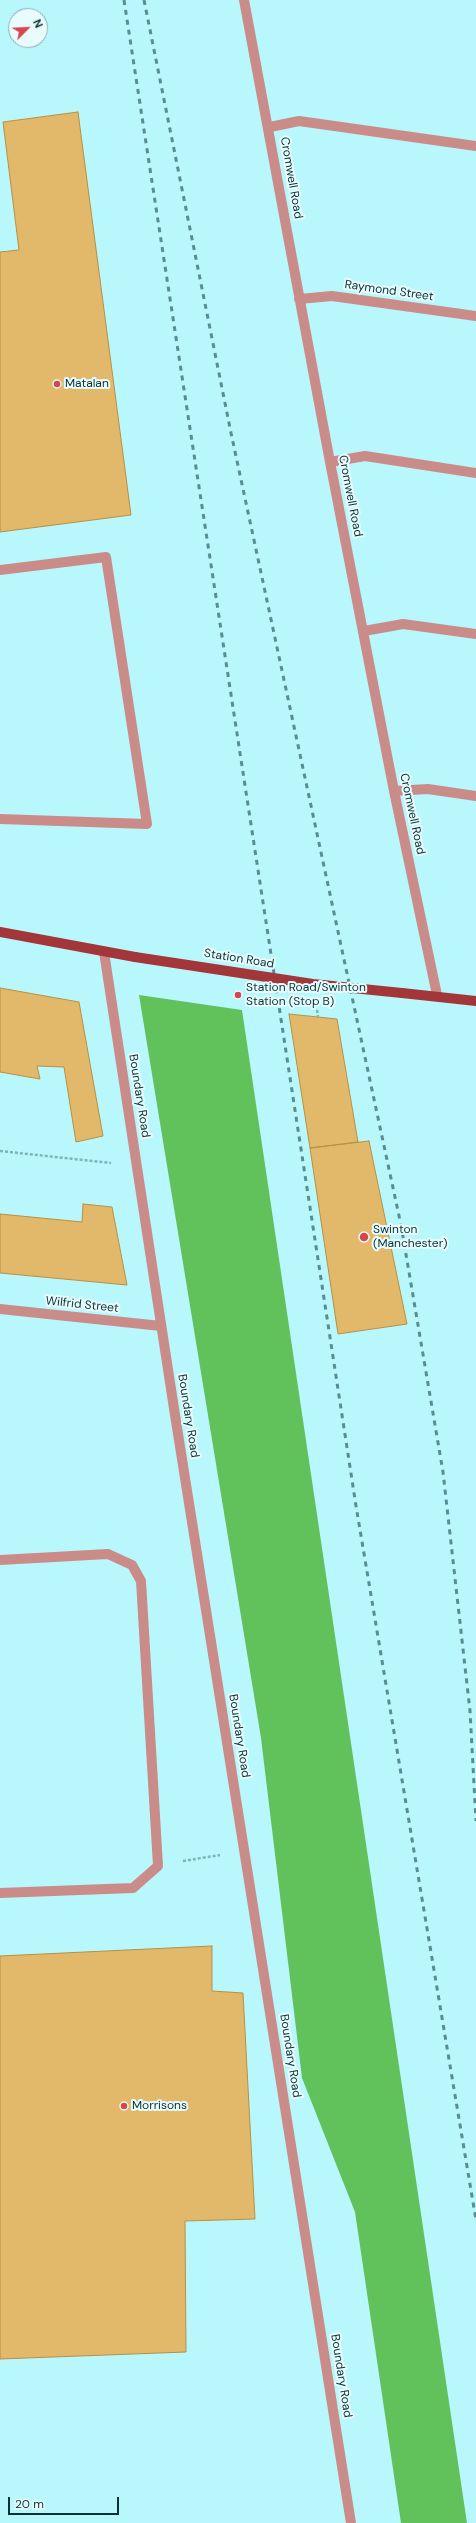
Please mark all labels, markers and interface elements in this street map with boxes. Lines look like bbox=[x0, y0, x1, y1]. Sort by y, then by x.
north arrow bbox=[8, 8, 48, 48]
text: N bbox=[30, 17, 46, 30]
street label: Cromwell Road bbox=[277, 136, 305, 220]
street label: Raymond Street bbox=[344, 278, 434, 304]
place label: Matalan bbox=[65, 377, 109, 391]
marker: Matalan bbox=[52, 379, 62, 389]
street label: Cromwell Road bbox=[335, 454, 365, 538]
street label: Cromwell Road bbox=[396, 772, 428, 856]
street label: Station Road bbox=[203, 946, 275, 972]
place label: Station Road/Swinton Station (Stop B) bbox=[246, 981, 366, 1009]
marker: Station Road/Swinton Station (Stop B) bbox=[233, 990, 243, 1000]
street label: Boundary Road bbox=[125, 1053, 153, 1139]
place label: Swinton (Manchester) bbox=[373, 1223, 448, 1251]
marker: Swinton (Manchester) bbox=[358, 1231, 370, 1243]
street label: Wilfrid Street bbox=[45, 1294, 119, 1316]
street label: Boundary Road bbox=[174, 1373, 202, 1459]
street label: Boundary Road bbox=[225, 1693, 253, 1779]
street label: Boundary Road bbox=[276, 2013, 304, 2099]
place label: Morrisons bbox=[132, 2099, 187, 2113]
marker: Morrisons bbox=[119, 2101, 129, 2111]
street label: Boundary Road bbox=[327, 2333, 355, 2419]
scale bar bbox=[10, 2489, 121, 2515]
text: 20 m bbox=[15, 2496, 44, 2512]

